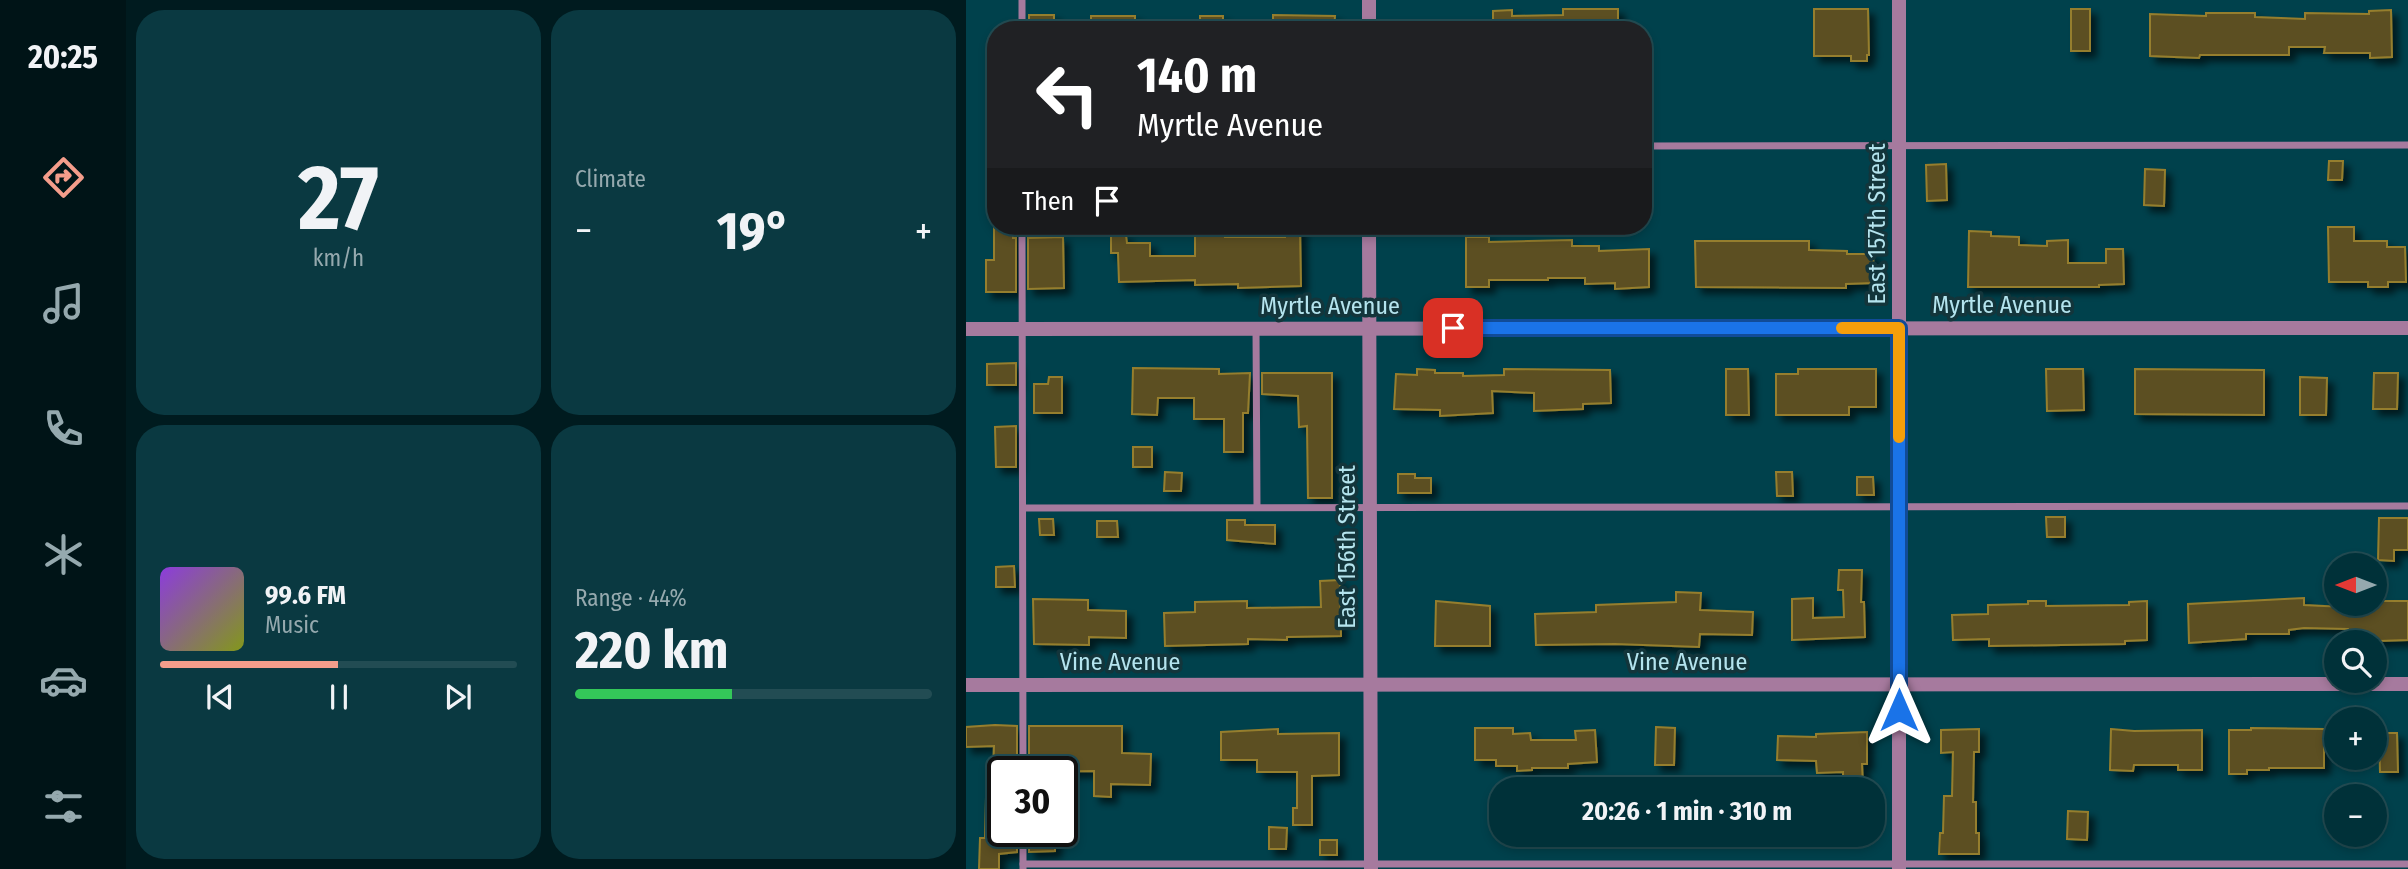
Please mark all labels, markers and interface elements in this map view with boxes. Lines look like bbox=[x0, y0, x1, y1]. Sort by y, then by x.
text: 20:25 bbox=[28, 38, 98, 76]
text: 140 m bbox=[1137, 46, 1257, 105]
icon: left bbox=[1022, 49, 1113, 140]
text: Myrtle Avenue bbox=[1137, 106, 1323, 144]
street label: East 157th Street bbox=[1863, 143, 1891, 305]
text: 27 bbox=[298, 144, 379, 253]
icon: directions bbox=[39, 153, 88, 202]
text: Climate bbox=[575, 165, 646, 193]
icon: arrive bbox=[1088, 182, 1126, 220]
text: Then bbox=[1022, 186, 1074, 217]
text: 19° bbox=[717, 200, 790, 263]
text: − bbox=[575, 208, 592, 254]
text: + bbox=[915, 208, 932, 254]
text: km/h bbox=[313, 244, 364, 272]
icon: music bbox=[39, 279, 88, 328]
street label: Myrtle Avenue bbox=[1932, 291, 2072, 319]
street label: Myrtle Avenue bbox=[1260, 292, 1400, 320]
pin bbox=[1423, 298, 1483, 358]
icon: arrive bbox=[1434, 309, 1472, 347]
icon: phone bbox=[39, 404, 88, 453]
street label: East 156th Street bbox=[1333, 465, 1361, 629]
icon: climate bbox=[39, 530, 88, 579]
north arrow bbox=[2324, 553, 2387, 616]
map controls bbox=[2324, 553, 2387, 847]
text: 99.6 FM bbox=[265, 580, 346, 611]
text: Range · 44% bbox=[575, 584, 687, 612]
text: Music bbox=[265, 611, 319, 639]
text: 220 km bbox=[575, 619, 729, 682]
button: search bbox=[2324, 630, 2387, 693]
street label: Vine Avenue bbox=[1060, 648, 1180, 676]
street label: Vine Avenue bbox=[1627, 648, 1747, 676]
icon: car bbox=[39, 656, 88, 705]
position arrow bbox=[1862, 673, 1936, 747]
icon: previous bbox=[201, 678, 239, 716]
icon: pause bbox=[320, 678, 358, 716]
icon: next bbox=[439, 678, 477, 716]
button: + bbox=[2324, 707, 2387, 770]
speed limit sign: 30 bbox=[987, 756, 1078, 847]
icon: filters bbox=[39, 782, 88, 831]
button: − bbox=[2324, 784, 2387, 847]
text: 20:26 · 1 min · 310 m bbox=[1582, 796, 1792, 827]

